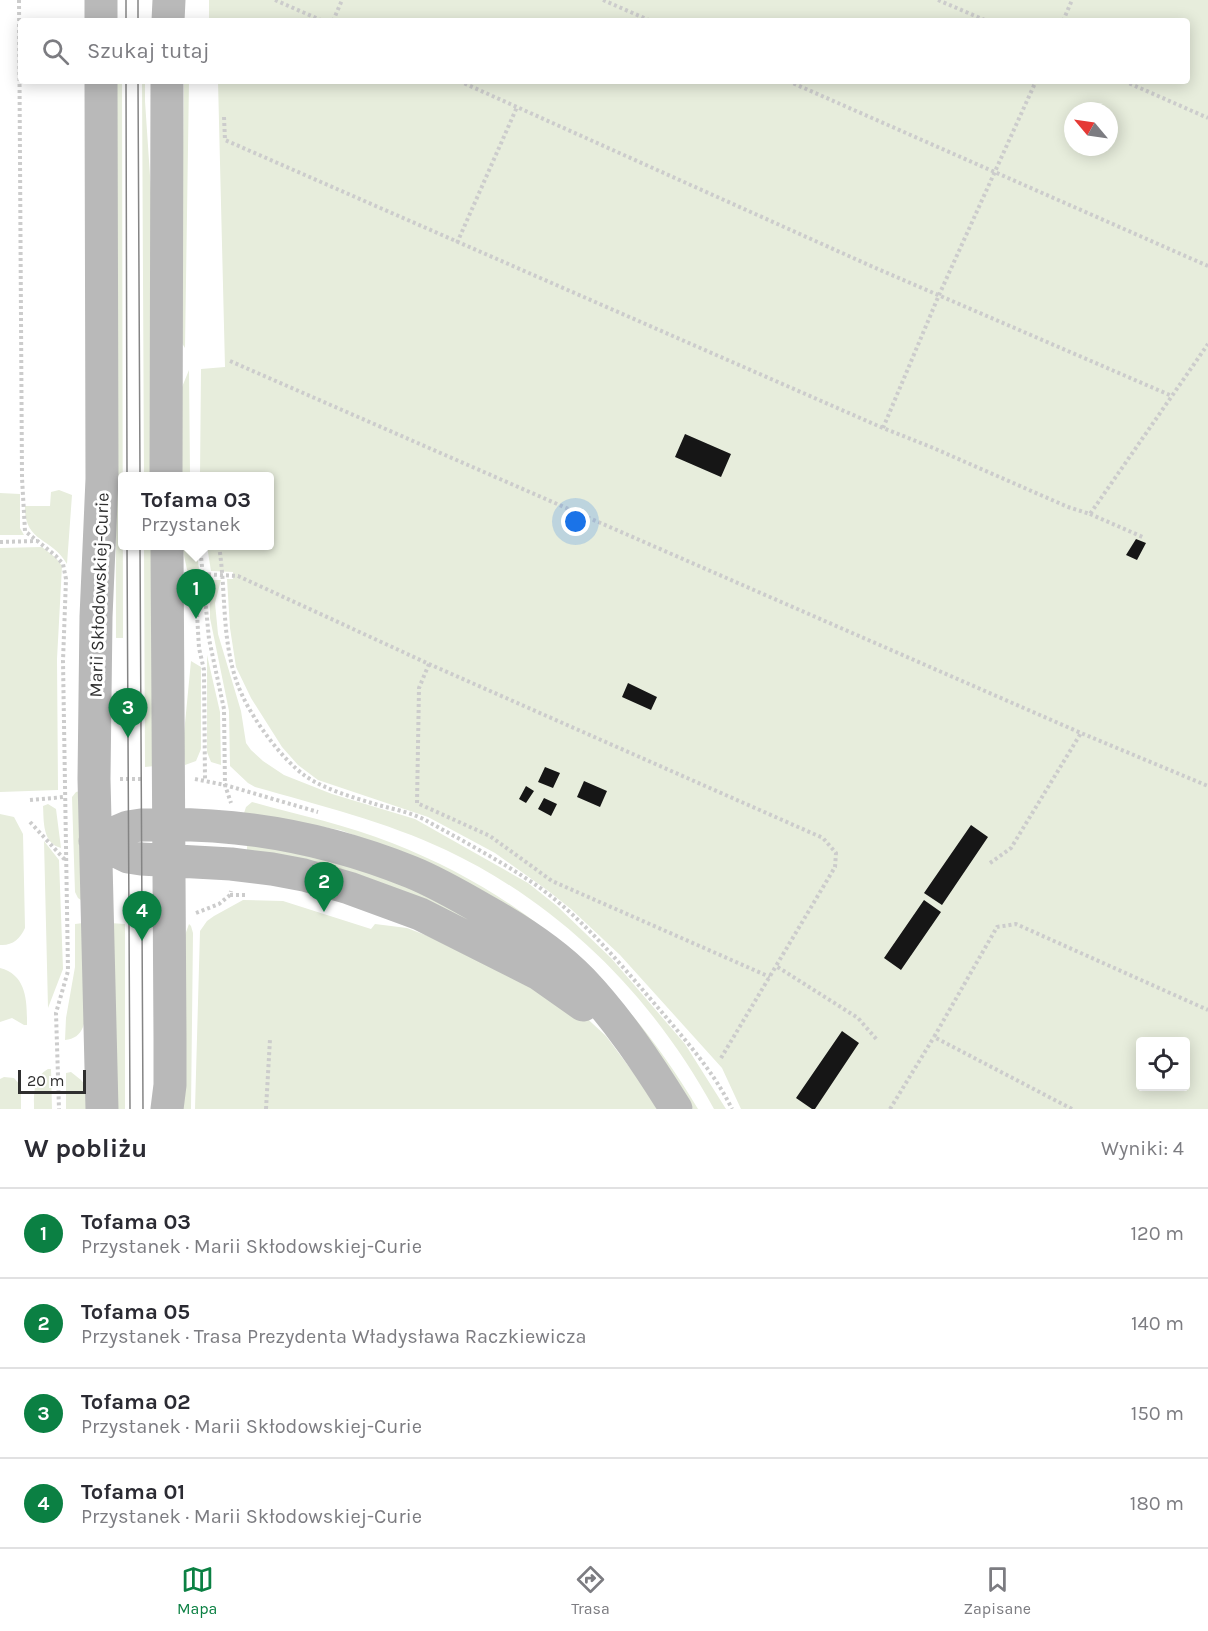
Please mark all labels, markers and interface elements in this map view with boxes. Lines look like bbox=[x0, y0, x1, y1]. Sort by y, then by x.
search box bbox=[18, 18, 1190, 84]
icon: search bbox=[39, 35, 72, 68]
text: Szukaj tutaj bbox=[87, 38, 210, 64]
north arrow bbox=[1064, 102, 1118, 156]
popup bbox=[118, 472, 274, 550]
text: Tofama 03 bbox=[141, 487, 251, 513]
street label: Marii Skłodowskiej-Curie bbox=[84, 492, 114, 698]
your location bbox=[561, 507, 590, 536]
text: Przystanek bbox=[141, 513, 241, 536]
pin: 1 bbox=[176, 570, 216, 619]
pin: 3 bbox=[108, 688, 148, 738]
pin: 2 bbox=[304, 862, 344, 912]
pin: 4 bbox=[122, 892, 162, 941]
map controls bbox=[1136, 1037, 1190, 1091]
button: locate bbox=[1136, 1037, 1190, 1091]
scale bar bbox=[18, 1067, 86, 1094]
text: 20 m bbox=[27, 1071, 65, 1090]
text: W pobliżu bbox=[24, 1133, 147, 1164]
text: Wyniki: 4 bbox=[1101, 1137, 1184, 1160]
text: Tofama 03 bbox=[81, 1209, 191, 1235]
text: 1 bbox=[40, 1222, 47, 1245]
text: 120 m bbox=[1130, 1222, 1184, 1245]
text: Przystanek · Marii Skłodowskiej-Curie bbox=[81, 1235, 422, 1258]
text: Tofama 05 bbox=[81, 1299, 190, 1325]
text: 2 bbox=[37, 1312, 50, 1335]
text: 140 m bbox=[1131, 1312, 1184, 1335]
text: Przystanek · Trasa Prezydenta Władysława Raczkiewicza bbox=[81, 1325, 587, 1348]
text: Tofama 02 bbox=[81, 1389, 191, 1415]
text: 3 bbox=[37, 1402, 50, 1425]
text: 150 m bbox=[1131, 1402, 1184, 1425]
text: Przystanek · Marii Skłodowskiej-Curie bbox=[81, 1415, 422, 1438]
text: Tofama 01 bbox=[81, 1479, 185, 1505]
text: 4 bbox=[38, 1492, 49, 1515]
text: 180 m bbox=[1130, 1492, 1184, 1515]
text: Przystanek · Marii Skłodowskiej-Curie bbox=[81, 1505, 422, 1528]
tab: Mapa bbox=[177, 1563, 217, 1618]
tab: Trasa bbox=[571, 1563, 610, 1618]
tab: Zapisane bbox=[964, 1563, 1031, 1618]

